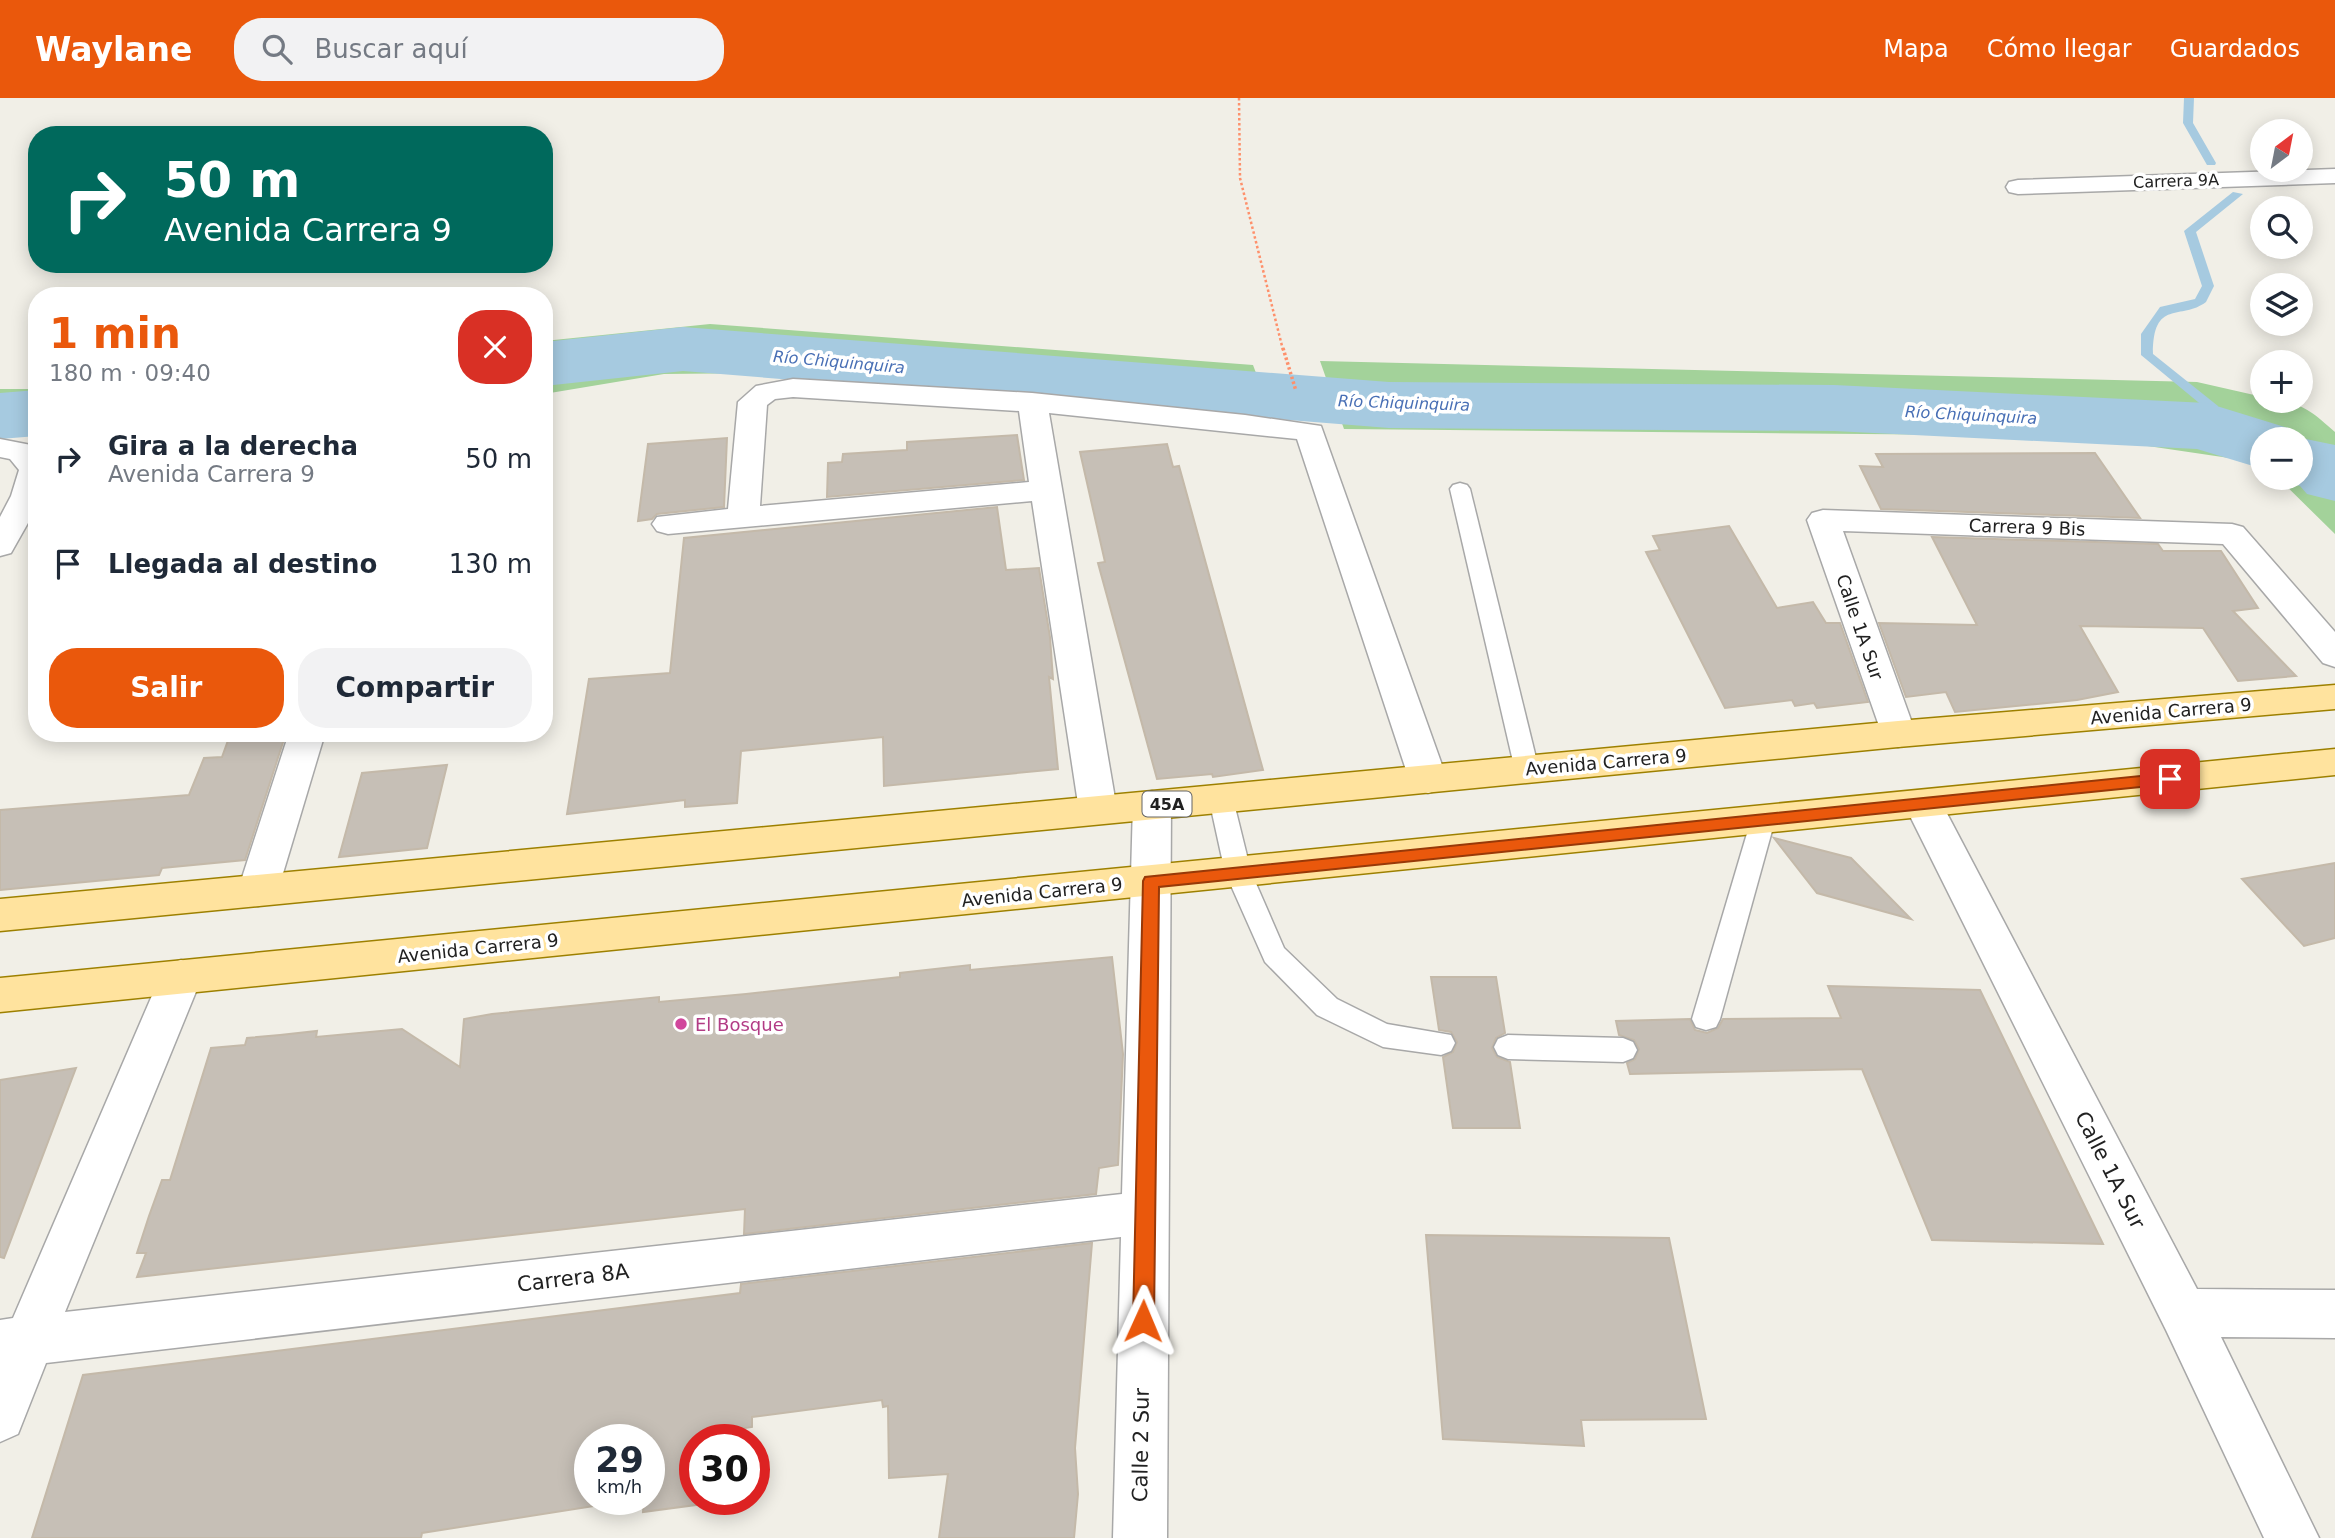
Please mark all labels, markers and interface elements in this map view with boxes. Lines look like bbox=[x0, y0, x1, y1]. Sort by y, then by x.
search box bbox=[234, 18, 724, 81]
text: Waylane bbox=[35, 30, 192, 69]
icon: search bbox=[258, 30, 296, 68]
text: Buscar aquí bbox=[314, 34, 468, 64]
text: Mapa bbox=[1883, 35, 1949, 63]
text: Cómo llegar bbox=[1987, 35, 2132, 63]
text: Guardados bbox=[2170, 35, 2300, 63]
north arrow bbox=[2250, 119, 2314, 182]
map controls bbox=[2250, 119, 2313, 490]
text: 50 m bbox=[164, 152, 300, 209]
icon: right bbox=[49, 154, 140, 245]
street label: Carrera 9A bbox=[2133, 170, 2219, 192]
button: search bbox=[2250, 196, 2313, 259]
text: Avenida Carrera 9 bbox=[164, 211, 452, 249]
button: layers bbox=[2250, 273, 2313, 336]
text: 1 min bbox=[49, 309, 181, 358]
button: close bbox=[458, 310, 532, 384]
water label: Río Chiquinquira bbox=[772, 347, 906, 377]
button: + bbox=[2250, 350, 2313, 413]
text: 180 m · 09:40 bbox=[49, 360, 211, 386]
water label: Río Chiquinquira bbox=[1338, 391, 1470, 415]
water label: Río Chiquinquira bbox=[1904, 402, 2038, 428]
button: − bbox=[2250, 427, 2313, 490]
text: Gira a la derecha bbox=[108, 431, 358, 461]
icon: right bbox=[49, 440, 87, 478]
text: 50 m bbox=[465, 444, 532, 474]
text: Avenida Carrera 9 bbox=[108, 461, 315, 487]
street label: Carrera 9 Bis bbox=[1968, 514, 2086, 540]
icon: arrive bbox=[49, 545, 87, 583]
text: Llegada al destino bbox=[108, 549, 377, 579]
text: 130 m bbox=[449, 549, 532, 579]
street label: Calle 1A Sur bbox=[1832, 572, 1888, 683]
button: Salir bbox=[49, 648, 284, 728]
button: Compartir bbox=[298, 648, 532, 728]
street label: Avenida Carrera 9 bbox=[2089, 693, 2253, 729]
street label: Avenida Carrera 9 bbox=[1524, 744, 1688, 780]
pin bbox=[2140, 749, 2200, 809]
icon: arrive bbox=[2151, 760, 2189, 798]
road number: 45A bbox=[1142, 792, 1192, 817]
street label: Avenida Carrera 9 bbox=[960, 873, 1124, 911]
street label: Avenida Carrera 9 bbox=[396, 929, 560, 967]
place label: El Bosque bbox=[695, 1014, 784, 1035]
marker: El Bosque bbox=[673, 1016, 689, 1032]
street label: Calle 1A Sur bbox=[2070, 1107, 2150, 1233]
street label: Carrera 8A bbox=[516, 1259, 631, 1297]
position arrow bbox=[1106, 1284, 1180, 1358]
street label: Calle 2 Sur bbox=[1128, 1387, 1154, 1502]
speed limit sign: 30 bbox=[679, 1424, 770, 1515]
text: 29 bbox=[595, 1440, 644, 1480]
text: km/h bbox=[597, 1476, 642, 1497]

